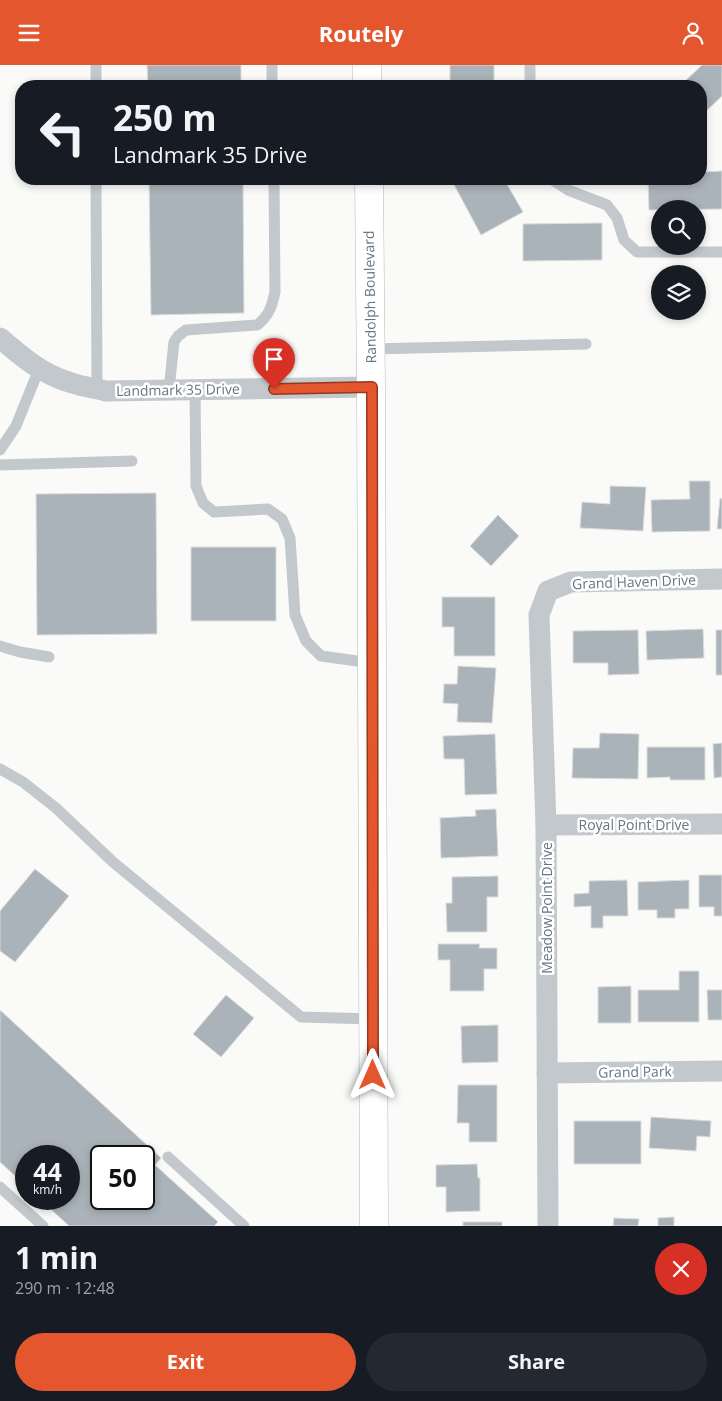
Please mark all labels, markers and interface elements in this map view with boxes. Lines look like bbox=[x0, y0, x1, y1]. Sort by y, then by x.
text: Routely bbox=[319, 18, 403, 48]
icon: menu bbox=[15, 19, 43, 47]
icon: person bbox=[679, 19, 707, 47]
text: 250 m bbox=[113, 94, 217, 141]
icon: left bbox=[30, 100, 95, 165]
text: Landmark 35 Drive bbox=[113, 139, 307, 169]
map controls bbox=[651, 200, 706, 320]
button: search bbox=[651, 200, 706, 255]
street label: Randolph Boulevard bbox=[359, 230, 380, 364]
button: layers bbox=[651, 265, 706, 320]
pin bbox=[253, 338, 295, 389]
icon: arrive bbox=[260, 345, 288, 373]
street label: Landmark 35 Drive bbox=[116, 379, 240, 400]
street label: Grand Haven Drive bbox=[572, 570, 696, 593]
street label: Royal Point Drive bbox=[579, 815, 690, 834]
street label: Meadow Point Drive bbox=[537, 842, 556, 974]
position arrow bbox=[346, 1048, 398, 1100]
street label: Grand Park bbox=[598, 1061, 673, 1082]
speed limit sign: 50 bbox=[90, 1145, 155, 1210]
text: 44 bbox=[33, 1154, 62, 1188]
text: km/h bbox=[33, 1181, 62, 1198]
text: 1 min bbox=[15, 1237, 98, 1278]
button: close bbox=[655, 1243, 707, 1295]
text: 290 m · 12:48 bbox=[15, 1277, 115, 1299]
button: Exit bbox=[15, 1333, 356, 1391]
button: Share bbox=[366, 1333, 707, 1391]

